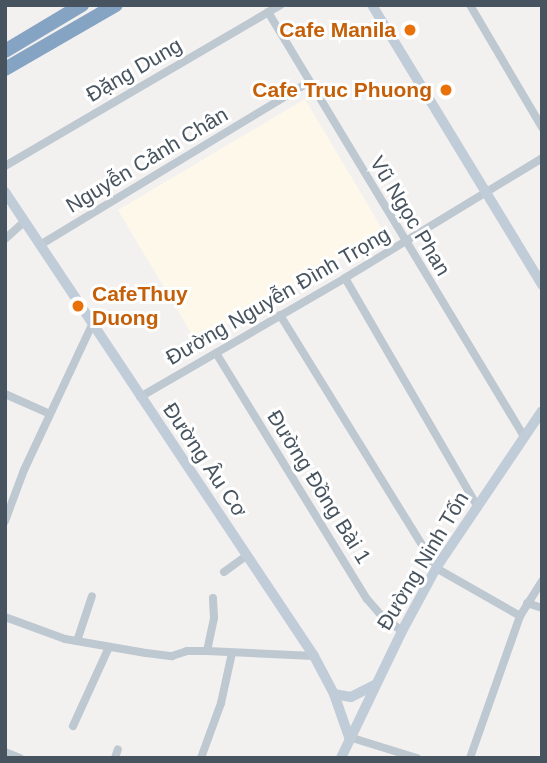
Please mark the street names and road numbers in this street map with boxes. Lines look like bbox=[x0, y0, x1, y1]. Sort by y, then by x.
street label: Đặng Dung bbox=[82, 33, 186, 107]
street label: Nguyễn Cảnh Chân bbox=[61, 102, 233, 218]
street label: Vũ Ngọc Phan bbox=[364, 151, 456, 281]
street label: Đường Nguyễn Đình Trọng bbox=[161, 221, 395, 371]
street label: Đường Âu Cơ bbox=[157, 398, 253, 522]
street label: Đường Đồng Bài 1 bbox=[262, 406, 376, 568]
street label: Đường Ninh Tốn bbox=[372, 487, 474, 635]

